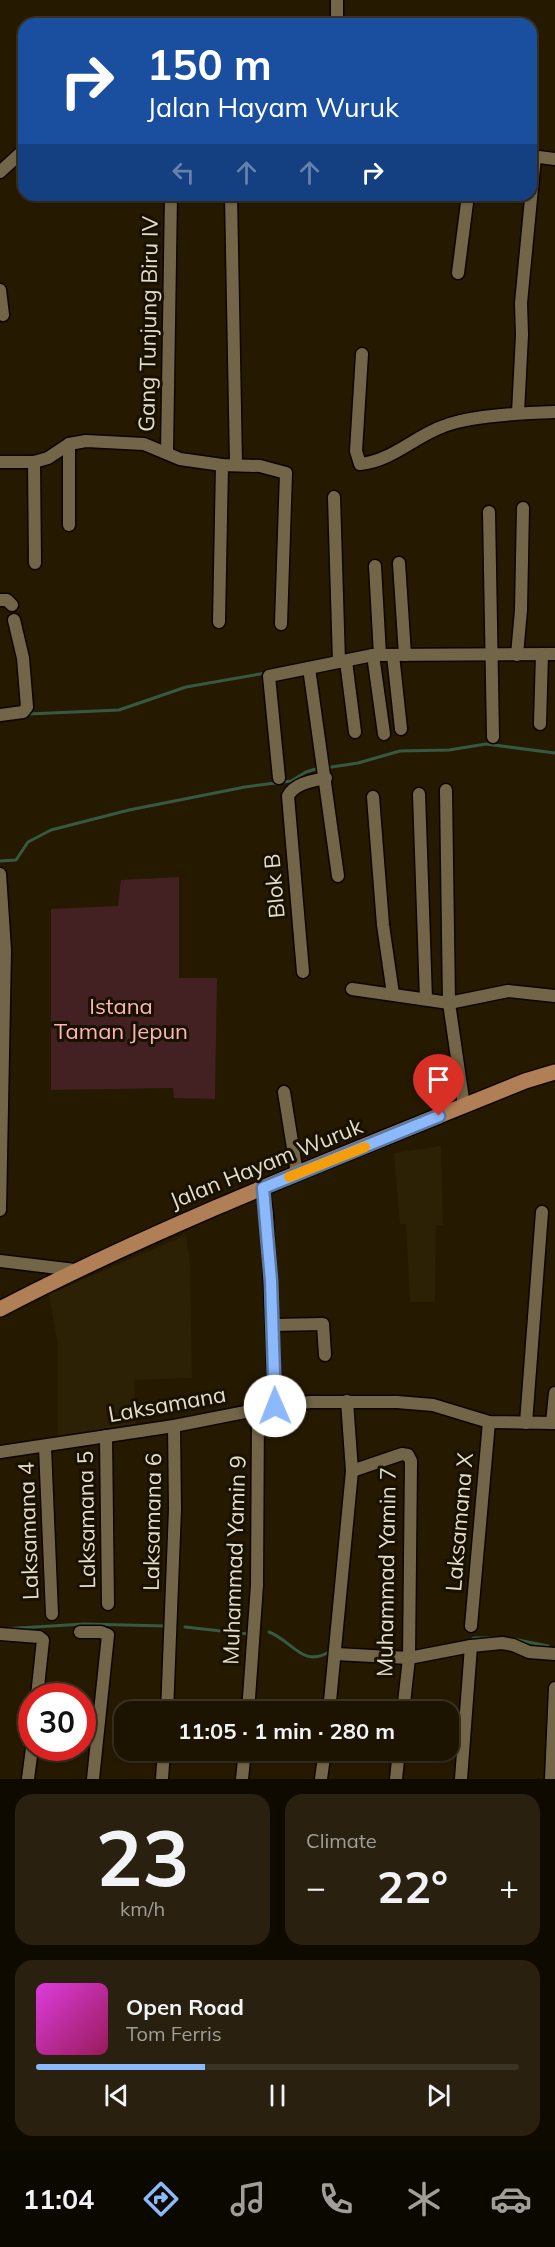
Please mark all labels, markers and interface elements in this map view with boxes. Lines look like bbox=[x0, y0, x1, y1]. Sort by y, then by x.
text: 150 m bbox=[147, 38, 272, 91]
icon: right bbox=[48, 42, 126, 120]
text: Jalan Hayam Wuruk bbox=[147, 90, 399, 124]
icon: left bbox=[167, 156, 200, 189]
icon: ahead bbox=[230, 156, 263, 189]
icon: ahead bbox=[293, 156, 326, 189]
icon: right bbox=[356, 156, 389, 189]
street label: Gang Tunjung Biru IV bbox=[132, 215, 164, 432]
street label: Blok B bbox=[257, 853, 291, 919]
park label: Istana Taman Jepun bbox=[54, 992, 188, 1045]
pin bbox=[413, 1054, 464, 1116]
icon: arrive bbox=[422, 1063, 455, 1096]
street label: Jalan Hayam Wuruk bbox=[166, 1111, 367, 1214]
position arrow bbox=[243, 1374, 307, 1438]
street label: Laksamana bbox=[106, 1380, 228, 1428]
street label: Laksamana 5 bbox=[71, 1451, 101, 1589]
street label: Laksamana X bbox=[439, 1451, 479, 1593]
street label: Laksamana 6 bbox=[137, 1453, 167, 1591]
street label: Muhammad Yamin 9 bbox=[216, 1455, 252, 1665]
street label: Laksamana 4 bbox=[12, 1462, 44, 1600]
street label: Muhammad Yamin 7 bbox=[370, 1467, 402, 1677]
speed limit sign: 30 bbox=[18, 1683, 96, 1761]
text: 11:05 · 1 min · 280 m bbox=[178, 1717, 395, 1745]
text: 23 bbox=[96, 1808, 189, 1906]
text: Climate bbox=[306, 1828, 377, 1853]
text: 22° bbox=[377, 1858, 448, 1914]
text: − bbox=[306, 1866, 326, 1907]
text: + bbox=[499, 1866, 519, 1907]
text: km/h bbox=[120, 1896, 165, 1921]
text: Open Road bbox=[126, 1993, 244, 2021]
text: Tom Ferris bbox=[126, 2021, 222, 2046]
icon: previous bbox=[100, 2079, 133, 2112]
icon: pause bbox=[261, 2079, 294, 2112]
icon: next bbox=[422, 2079, 455, 2112]
icon: directions bbox=[140, 2178, 182, 2220]
icon: music bbox=[227, 2178, 269, 2220]
icon: phone bbox=[315, 2178, 357, 2220]
icon: climate bbox=[403, 2178, 445, 2220]
icon: car bbox=[490, 2178, 532, 2220]
text: 11:04 bbox=[23, 2182, 94, 2216]

